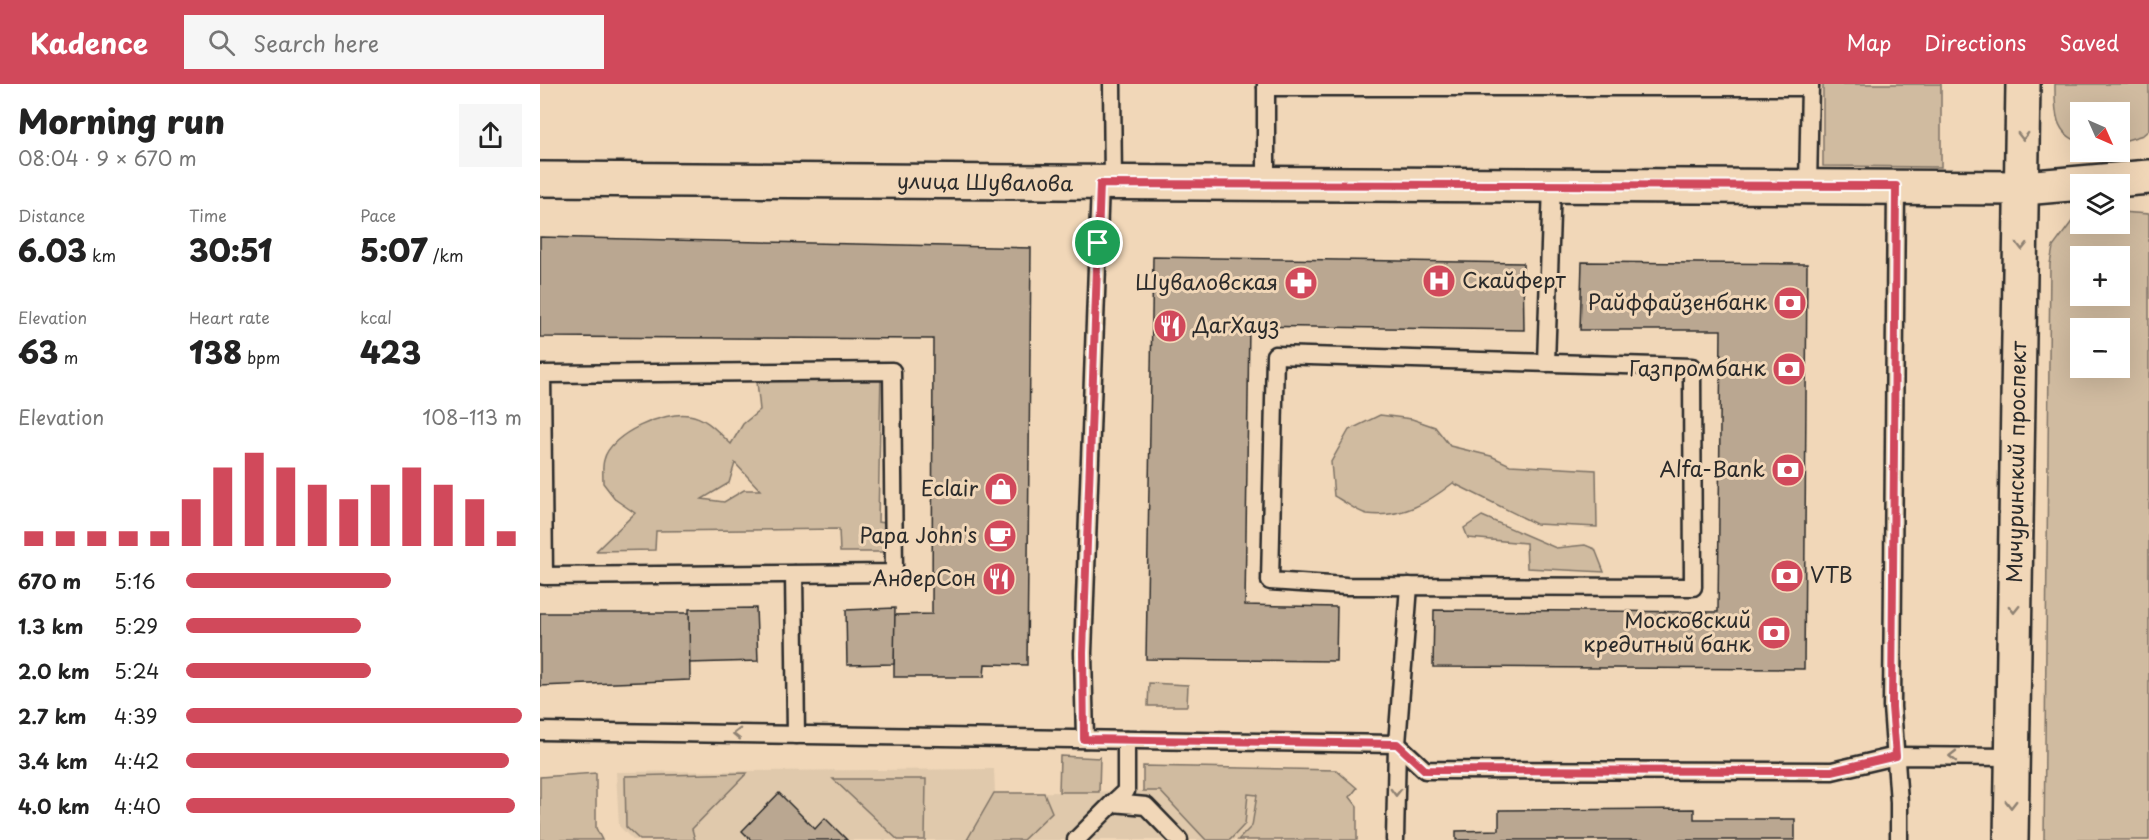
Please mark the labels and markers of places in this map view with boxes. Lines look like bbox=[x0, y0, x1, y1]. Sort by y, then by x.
pin bbox=[1072, 217, 1123, 268]
hospital icon: Скайферт bbox=[1421, 263, 1457, 299]
place label: Скайферт bbox=[1462, 263, 1567, 295]
place label: Шуваловская bbox=[1135, 265, 1278, 297]
pharmacy icon: Шуваловская bbox=[1283, 265, 1319, 301]
place label: Райффайзенбанк bbox=[1588, 285, 1768, 317]
bank icon: Райффайзенбанк bbox=[1772, 285, 1808, 321]
restaurant icon: ДагХауз bbox=[1152, 308, 1188, 344]
place label: ДагХауз bbox=[1192, 308, 1279, 340]
place label: Газпромбанк bbox=[1629, 351, 1767, 383]
bank icon: Газпромбанк bbox=[1771, 351, 1807, 387]
place label: Alfa-Bank bbox=[1659, 452, 1765, 484]
bank icon: Alfa-Bank bbox=[1770, 452, 1806, 488]
place label: Eclair bbox=[921, 471, 978, 503]
shop icon: Eclair bbox=[983, 471, 1019, 507]
place label: Papa John's bbox=[859, 518, 977, 550]
cafe icon: Papa John's bbox=[982, 518, 1018, 554]
bank icon: VTB bbox=[1769, 558, 1805, 594]
place label: VTB bbox=[1810, 558, 1853, 590]
place label: АндерСон bbox=[873, 561, 976, 593]
restaurant icon: АндерСон bbox=[981, 561, 1017, 597]
place label: Московский кредитный банк bbox=[1583, 603, 1752, 659]
bank icon: Московский кредитный банк bbox=[1756, 615, 1792, 651]

